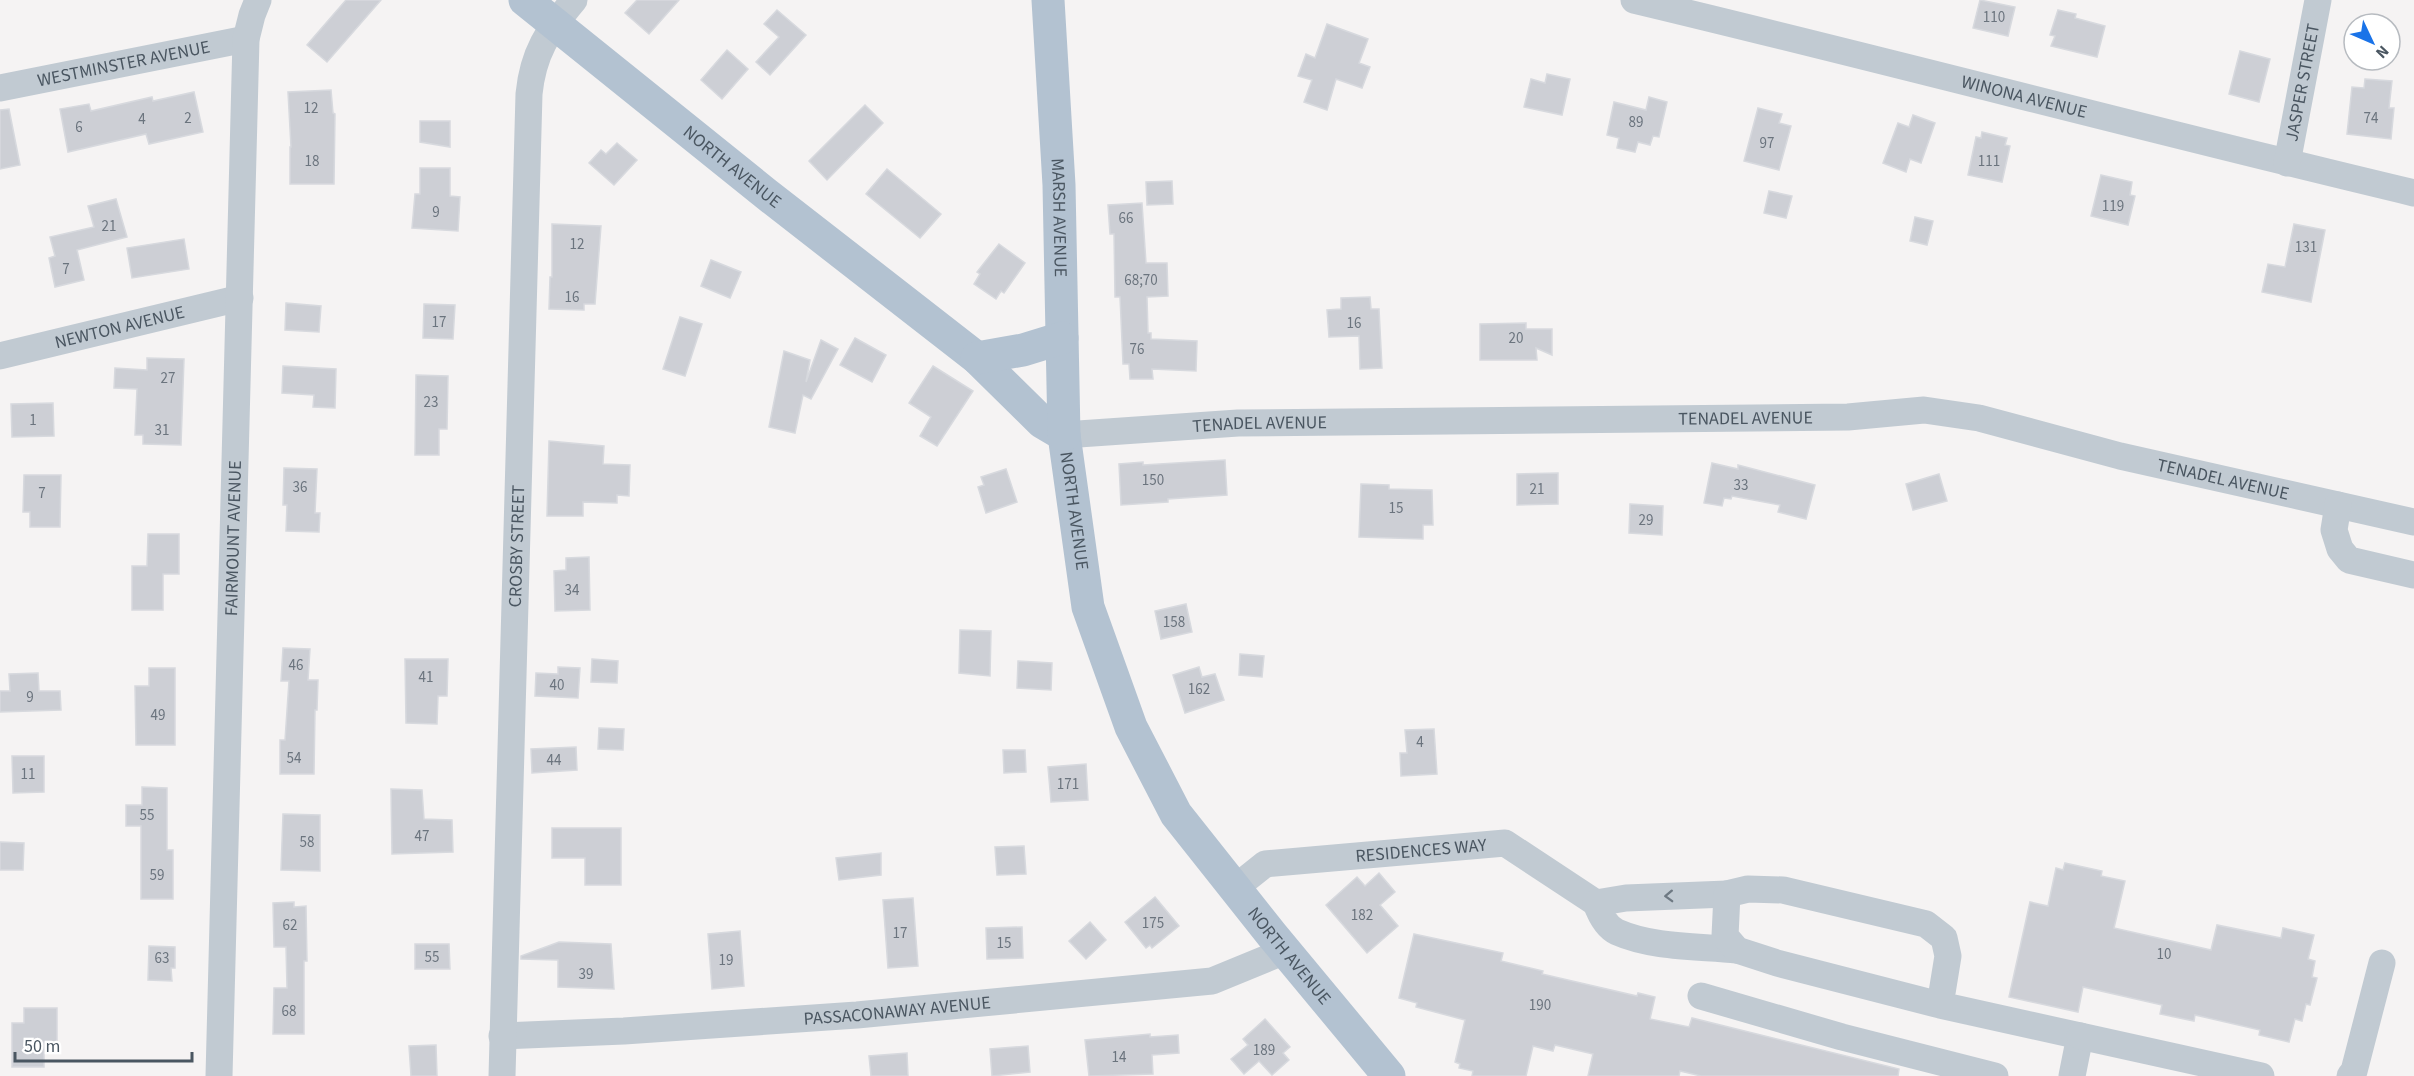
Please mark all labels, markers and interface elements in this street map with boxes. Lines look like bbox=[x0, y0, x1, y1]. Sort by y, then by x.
house number: 110 bbox=[1983, 7, 2005, 28]
north arrow bbox=[2342, 12, 2402, 72]
street label: JASPER STREET bbox=[2279, 21, 2326, 144]
street label: WESTMINSTER AVENUE bbox=[35, 34, 212, 93]
text: N bbox=[2370, 40, 2394, 63]
street label: WINONA AVENUE bbox=[1959, 69, 2089, 125]
house number: 12 bbox=[304, 98, 318, 119]
house number: 2 bbox=[184, 108, 192, 129]
house number: 74 bbox=[2364, 108, 2379, 129]
house number: 4 bbox=[138, 109, 146, 130]
house number: 89 bbox=[1629, 112, 1643, 133]
house number: 6 bbox=[75, 117, 83, 138]
street label: NORTH AVENUE bbox=[677, 120, 786, 214]
house number: 97 bbox=[1760, 133, 1774, 154]
house number: 18 bbox=[305, 151, 319, 172]
house number: 111 bbox=[1978, 151, 2000, 172]
street label: MARSH AVENUE bbox=[1044, 158, 1073, 277]
house number: 119 bbox=[2102, 196, 2124, 217]
house number: 9 bbox=[432, 202, 440, 223]
house number: 66 bbox=[1119, 208, 1133, 229]
house number: 21 bbox=[102, 216, 116, 237]
house number: 12 bbox=[570, 234, 584, 255]
house number: 131 bbox=[2295, 237, 2317, 258]
house number: 7 bbox=[62, 259, 70, 280]
house number: 68;70 bbox=[1124, 270, 1158, 291]
house number: 16 bbox=[565, 287, 579, 308]
street label: NEWTON AVENUE bbox=[52, 300, 187, 355]
house number: 17 bbox=[432, 312, 446, 333]
house number: 16 bbox=[1347, 313, 1361, 334]
house number: 20 bbox=[1509, 328, 1523, 349]
house number: 76 bbox=[1130, 339, 1144, 360]
house number: 27 bbox=[161, 368, 175, 389]
house number: 23 bbox=[424, 392, 438, 413]
street label: TENADEL AVENUE bbox=[1678, 405, 1813, 432]
house number: 1 bbox=[29, 410, 37, 431]
street label: TENADEL AVENUE bbox=[1192, 410, 1327, 439]
house number: 31 bbox=[155, 420, 169, 441]
street label: NORTH AVENUE bbox=[1053, 450, 1095, 572]
street label: TENADEL AVENUE bbox=[2155, 453, 2291, 507]
street label: FAIRMOUNT AVENUE bbox=[219, 460, 248, 616]
house number: 150 bbox=[1142, 470, 1164, 491]
house number: 33 bbox=[1734, 475, 1748, 496]
house number: 36 bbox=[293, 477, 307, 498]
house number: 21 bbox=[1530, 479, 1544, 500]
house number: 7 bbox=[38, 483, 46, 504]
street label: CROSBY STREET bbox=[503, 484, 531, 608]
house number: 15 bbox=[1389, 498, 1403, 519]
house number: 29 bbox=[1639, 510, 1653, 531]
house number: 34 bbox=[565, 580, 580, 601]
house number: 158 bbox=[1163, 612, 1185, 633]
house number: 46 bbox=[289, 655, 303, 676]
house number: 41 bbox=[419, 667, 433, 688]
house number: 40 bbox=[550, 675, 564, 696]
house number: 162 bbox=[1188, 679, 1210, 700]
house number: 9 bbox=[26, 687, 34, 708]
house number: 49 bbox=[151, 705, 165, 726]
house number: 4 bbox=[1416, 732, 1424, 753]
house number: 54 bbox=[287, 748, 302, 769]
house number: 44 bbox=[547, 750, 562, 771]
house number: 11 bbox=[21, 764, 35, 785]
house number: 171 bbox=[1057, 774, 1079, 795]
house number: 55 bbox=[140, 805, 154, 826]
house number: 47 bbox=[415, 826, 429, 847]
house number: 58 bbox=[300, 832, 314, 853]
street label: RESIDENCES WAY bbox=[1354, 833, 1488, 869]
house number: 59 bbox=[150, 865, 164, 886]
one-way arrow bbox=[1665, 889, 1674, 902]
street label: NORTH AVENUE bbox=[1241, 902, 1337, 1010]
house number: 182 bbox=[1351, 905, 1373, 926]
house number: 175 bbox=[1142, 913, 1164, 934]
house number: 62 bbox=[283, 915, 297, 936]
house number: 17 bbox=[893, 923, 907, 944]
house number: 15 bbox=[997, 933, 1011, 954]
house number: 10 bbox=[2157, 944, 2171, 965]
house number: 55 bbox=[425, 947, 439, 968]
house number: 63 bbox=[155, 948, 169, 969]
house number: 19 bbox=[719, 950, 733, 971]
house number: 39 bbox=[579, 964, 593, 985]
street label: PASSACONAWAY AVENUE bbox=[803, 990, 992, 1032]
house number: 190 bbox=[1529, 995, 1551, 1016]
house number: 68 bbox=[282, 1001, 296, 1022]
scale bar bbox=[15, 1025, 192, 1063]
text: 50 m bbox=[24, 1034, 60, 1059]
house number: 189 bbox=[1253, 1040, 1275, 1061]
house number: 14 bbox=[1112, 1047, 1127, 1068]

